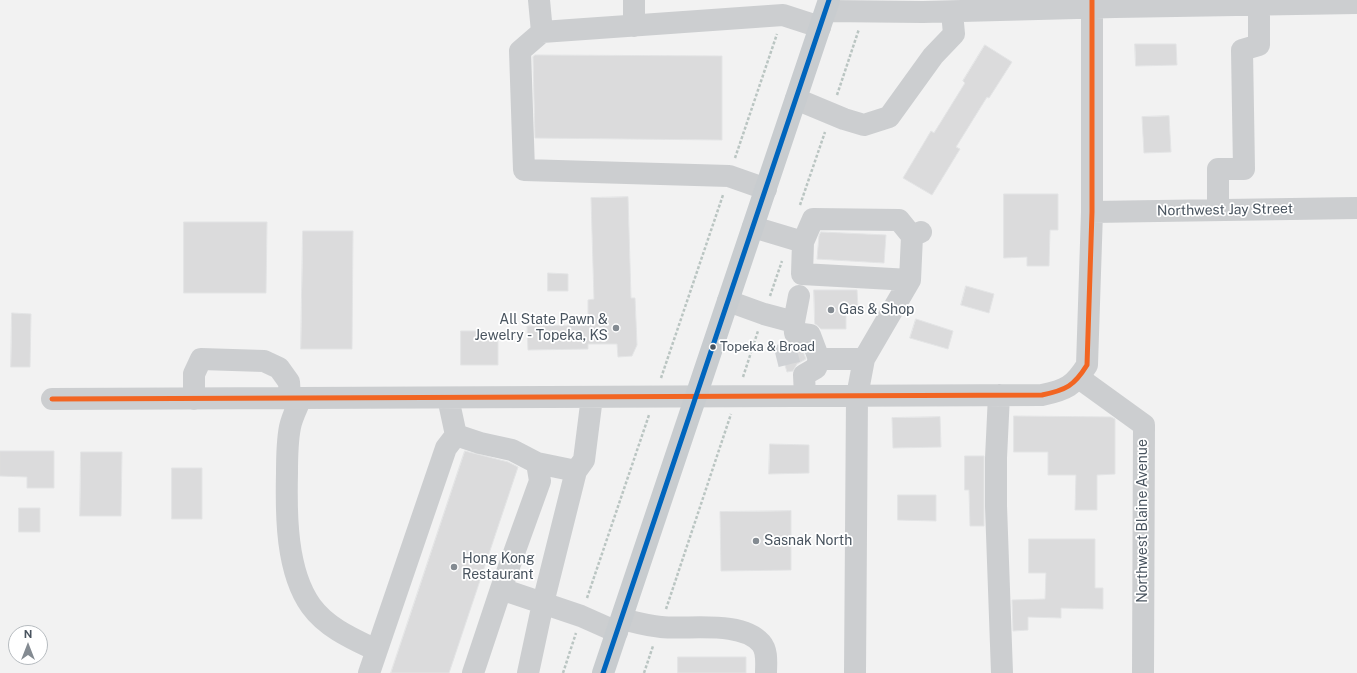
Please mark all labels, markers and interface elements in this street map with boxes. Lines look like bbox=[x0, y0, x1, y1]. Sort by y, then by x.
street label: Northwest Jay Street bbox=[1157, 200, 1293, 220]
place label: Gas & Shop bbox=[839, 302, 914, 318]
marker: Gas & Shop bbox=[826, 305, 836, 315]
place label: All State Pawn & Jewelry - Topeka, KS bbox=[474, 312, 608, 344]
marker: All State Pawn & Jewelry - Topeka, KS bbox=[611, 323, 621, 333]
place label: Topeka & Broad bbox=[720, 339, 815, 355]
marker: Topeka & Broad bbox=[708, 342, 718, 352]
street label: Northwest Blaine Avenue bbox=[1135, 439, 1151, 603]
place label: Sasnak North bbox=[764, 533, 852, 549]
marker: Sasnak North bbox=[751, 536, 761, 546]
place label: Hong Kong Restaurant bbox=[462, 551, 535, 584]
marker: Hong Kong Restaurant bbox=[449, 562, 459, 572]
north arrow bbox=[8, 625, 48, 665]
text: N bbox=[24, 628, 32, 640]

